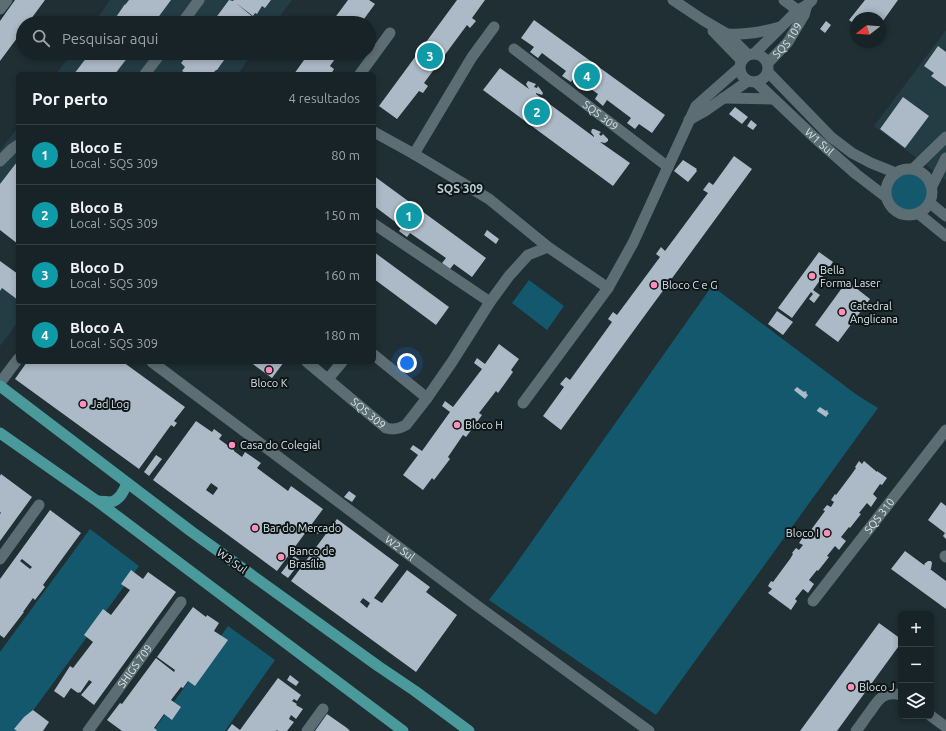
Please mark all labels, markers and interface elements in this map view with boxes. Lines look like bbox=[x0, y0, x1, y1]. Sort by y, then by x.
north arrow bbox=[850, 12, 886, 48]
search box bbox=[16, 16, 376, 60]
street label: SQS 109 bbox=[770, 20, 804, 60]
icon: search bbox=[30, 27, 52, 49]
text: Pesquisar aqui bbox=[62, 30, 158, 47]
pin: 3 bbox=[417, 41, 443, 71]
pin: 4 bbox=[574, 61, 600, 91]
text: Por perto bbox=[32, 89, 108, 108]
text: 4 resultados bbox=[289, 91, 360, 105]
pin: 2 bbox=[524, 97, 550, 127]
street label: SQS 309 bbox=[580, 98, 621, 133]
street label: W1 Sul bbox=[803, 126, 836, 157]
text: Bloco E bbox=[70, 139, 122, 156]
text: 1 bbox=[41, 148, 49, 162]
text: 80 m bbox=[331, 148, 360, 162]
text: Local · SQS 309 bbox=[70, 156, 158, 170]
district label: SQS 309 bbox=[437, 182, 483, 195]
text: Bloco B bbox=[70, 199, 123, 216]
pin: 1 bbox=[396, 201, 422, 231]
text: 2 bbox=[41, 208, 49, 222]
text: 150 m bbox=[324, 208, 360, 222]
text: Local · SQS 309 bbox=[70, 216, 158, 230]
text: Bloco D bbox=[70, 259, 124, 276]
place label: Bella Forma Laser bbox=[820, 264, 881, 289]
text: 3 bbox=[41, 268, 49, 282]
text: 160 m bbox=[324, 268, 360, 282]
marker: Bella Forma Laser bbox=[807, 271, 817, 281]
text: Local · SQS 309 bbox=[70, 276, 158, 290]
place label: Bloco C e G bbox=[662, 279, 717, 291]
marker: Bloco C e G bbox=[649, 280, 659, 290]
place label: Catedral Anglicana bbox=[850, 300, 898, 325]
marker: Catedral Anglicana bbox=[837, 307, 847, 317]
text: Bloco A bbox=[70, 319, 124, 336]
text: 4 bbox=[41, 328, 49, 342]
text: 180 m bbox=[324, 328, 360, 342]
text: Local · SQS 309 bbox=[70, 336, 158, 350]
your location bbox=[397, 353, 417, 373]
marker: Bloco K bbox=[264, 365, 274, 375]
place label: Bloco K bbox=[250, 377, 288, 389]
street label: SQS 309 bbox=[349, 395, 388, 431]
place label: Jad Log bbox=[91, 398, 129, 410]
marker: Jad Log bbox=[78, 399, 88, 409]
place label: Bloco H bbox=[465, 419, 503, 431]
marker: Bloco H bbox=[452, 420, 462, 430]
place label: Casa do Colegial bbox=[240, 439, 321, 451]
marker: Casa do Colegial bbox=[227, 440, 237, 450]
street label: SQS 310 bbox=[862, 496, 897, 536]
place label: Bar do Mercado bbox=[263, 522, 341, 534]
marker: Bar do Mercado bbox=[250, 523, 260, 533]
place label: Bloco I bbox=[786, 527, 819, 539]
marker: Bloco I bbox=[822, 528, 832, 538]
street label: W2 Sul bbox=[383, 533, 417, 563]
place label: Banco de Brasília bbox=[289, 545, 334, 570]
street label: W3 Sul bbox=[215, 546, 249, 576]
marker: Banco de Brasília bbox=[276, 552, 286, 562]
map controls bbox=[898, 611, 934, 719]
button: + bbox=[898, 611, 934, 647]
street label: SHIGS 709 bbox=[115, 642, 154, 690]
button: − bbox=[898, 647, 934, 683]
place label: Bloco J bbox=[859, 681, 895, 693]
marker: Bloco J bbox=[846, 682, 856, 692]
button: layers bbox=[898, 683, 934, 719]

